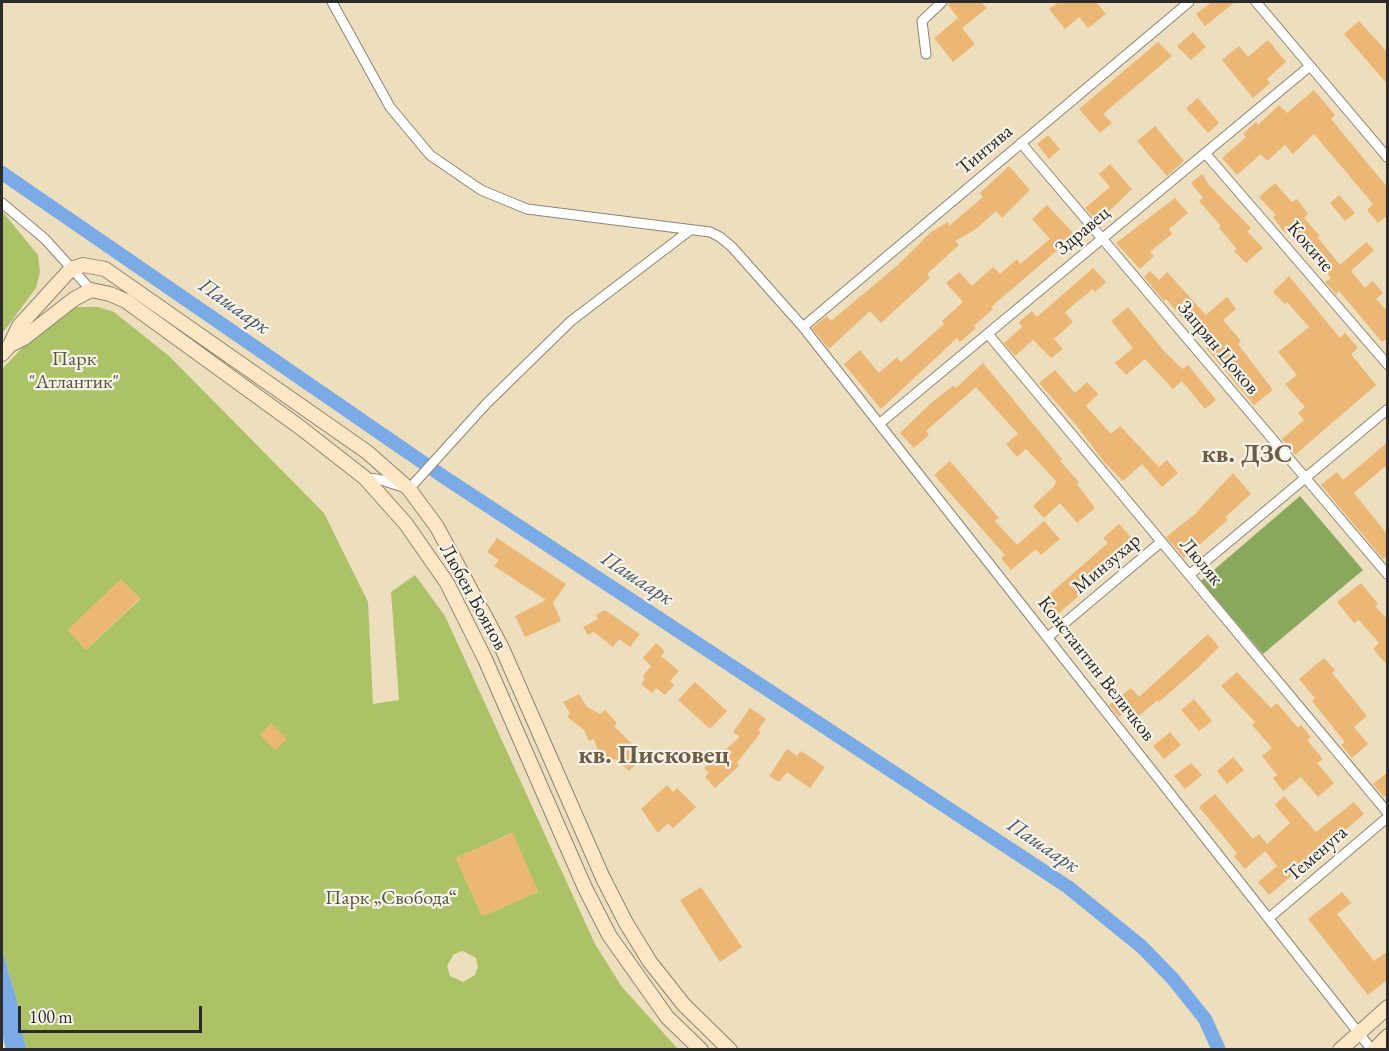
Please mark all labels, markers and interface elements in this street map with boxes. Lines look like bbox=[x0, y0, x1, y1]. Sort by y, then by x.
street label: Тинтява bbox=[952, 120, 1018, 180]
street label: Здравец bbox=[1051, 201, 1115, 261]
street label: Кокиче bbox=[1281, 217, 1339, 277]
water label: Пашаарк bbox=[193, 273, 275, 341]
street label: Запрян Цоков bbox=[1172, 296, 1264, 400]
park label: Парк "Атлантик" bbox=[29, 348, 119, 395]
district label: кв. ДЗС bbox=[1201, 439, 1293, 471]
street label: Минзухар bbox=[1068, 529, 1146, 599]
street label: Люляк bbox=[1174, 533, 1228, 591]
street label: Любен Боянов bbox=[434, 540, 512, 654]
water label: Пашаарк bbox=[596, 546, 678, 612]
street label: Константин Величков bbox=[1032, 592, 1160, 746]
district label: кв. Писковец bbox=[578, 740, 730, 772]
water label: Пашаарк bbox=[1002, 813, 1084, 879]
street label: Теменуга bbox=[1281, 821, 1353, 887]
park label: Парк „Свобода“ bbox=[325, 887, 457, 911]
scale bar bbox=[21, 994, 206, 1032]
text: 100 m bbox=[29, 1005, 73, 1028]

